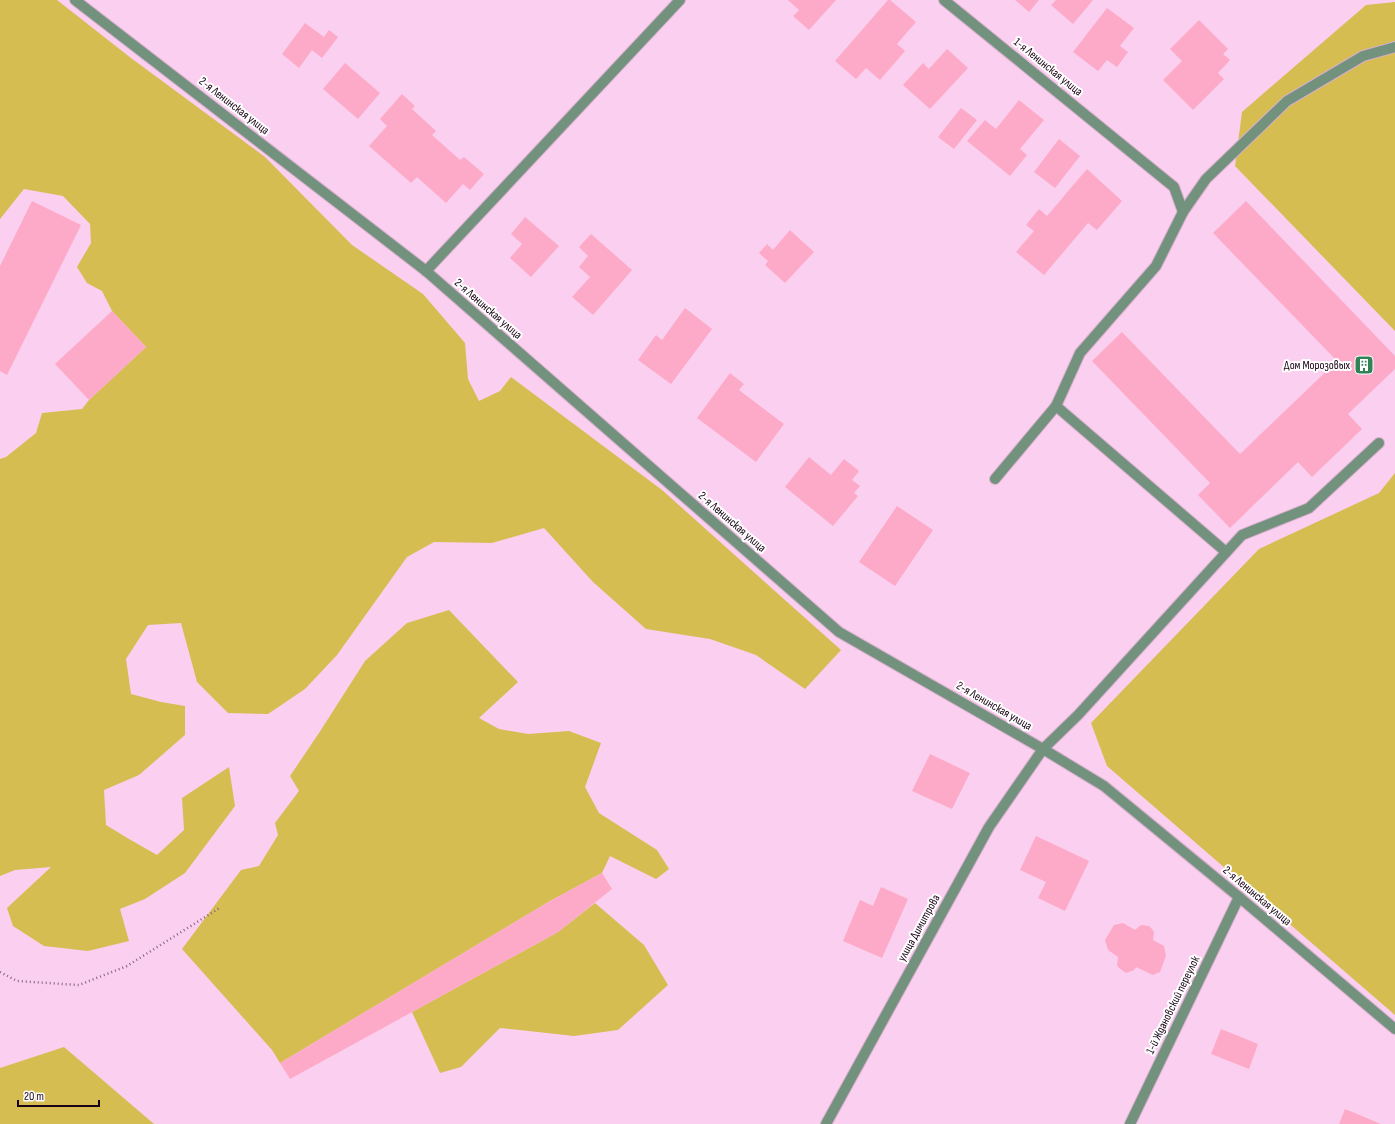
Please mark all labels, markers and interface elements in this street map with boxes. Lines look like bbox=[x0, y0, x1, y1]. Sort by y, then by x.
street label: 1-я Ленинская улица bbox=[1011, 35, 1086, 100]
street label: 2-я Ленинская улица bbox=[196, 74, 272, 138]
street label: 2-я Ленинская улица bbox=[451, 275, 525, 343]
building icon: Дом Морозовых bbox=[1353, 354, 1375, 376]
place label: Дом Морозовых bbox=[1284, 358, 1350, 373]
street label: 2-я Ленинская улица bbox=[695, 488, 769, 556]
street label: 2-я Ленинская улица bbox=[953, 678, 1035, 734]
street label: 2-я Ленинская улица bbox=[1220, 863, 1295, 929]
street label: улица Димитрова bbox=[894, 892, 944, 964]
street label: 1-й Ждановский переулок bbox=[1143, 953, 1203, 1056]
scale bar bbox=[18, 1082, 99, 1108]
text: 20 m bbox=[24, 1089, 44, 1104]

